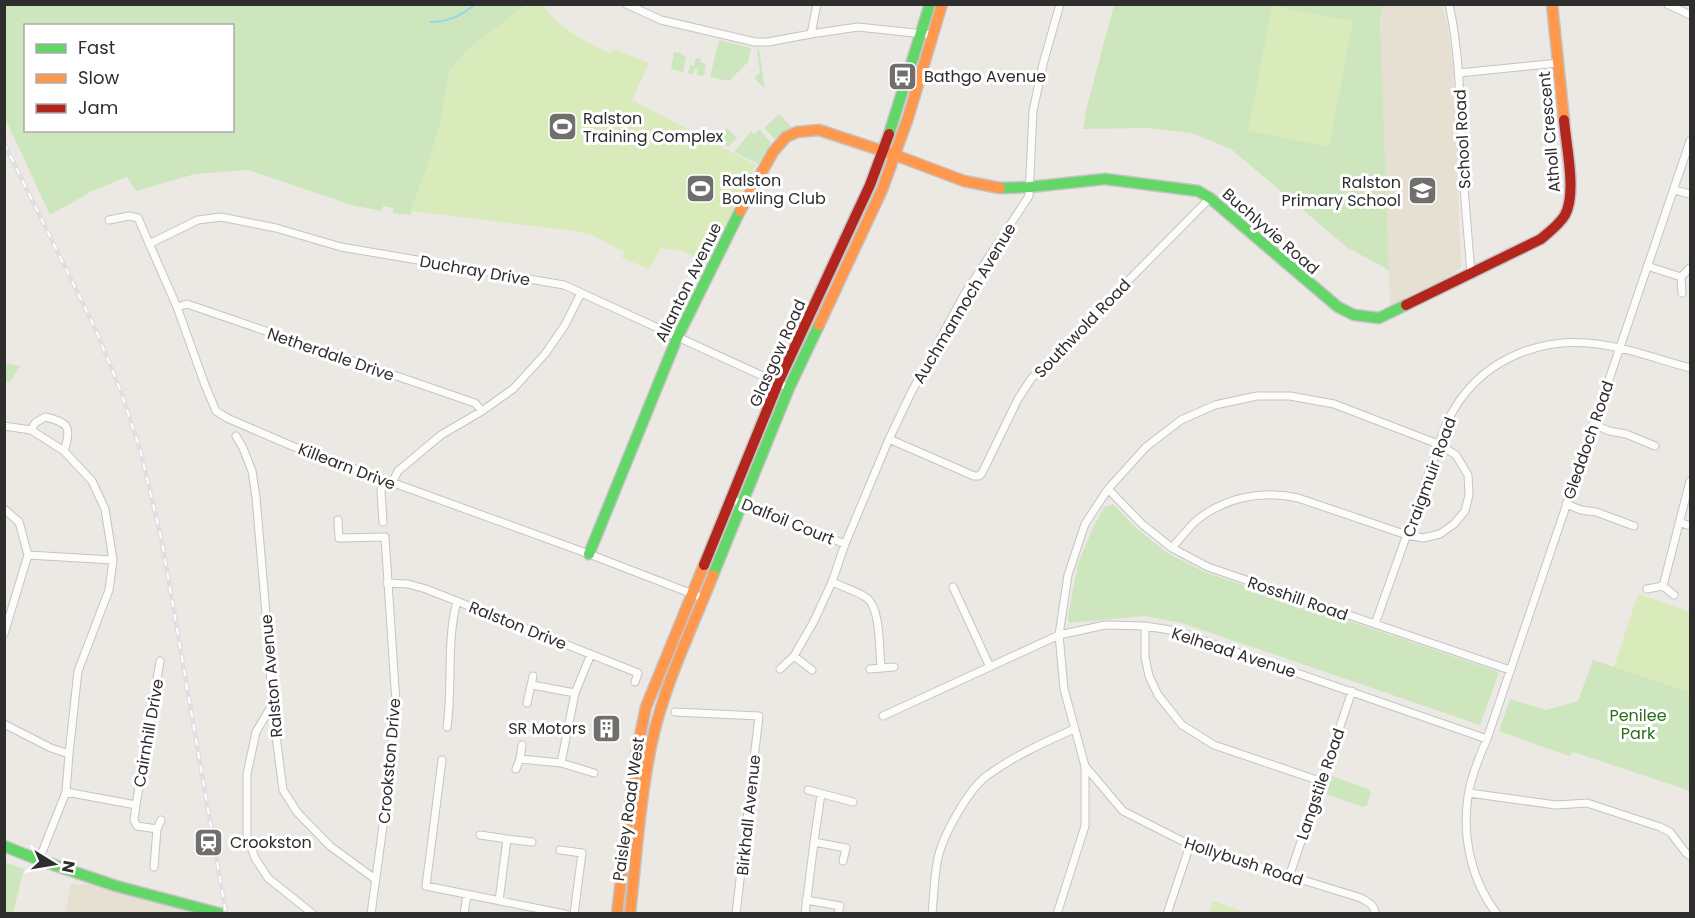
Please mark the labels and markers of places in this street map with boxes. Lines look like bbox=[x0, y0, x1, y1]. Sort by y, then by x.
bus stop icon: Bathgo Avenue bbox=[887, 60, 919, 92]
place label: Bathgo Avenue bbox=[924, 65, 1046, 88]
place label: Ralston Training Complex bbox=[583, 107, 724, 148]
sports icon: Ralston Training Complex bbox=[546, 111, 578, 143]
place label: Ralston Bowling Club bbox=[722, 169, 826, 210]
place label: Ralston Primary School bbox=[1282, 171, 1401, 212]
sports icon: Ralston Bowling Club bbox=[685, 173, 717, 205]
school or university icon: Ralston Primary School bbox=[1406, 175, 1438, 207]
building icon: SR Motors bbox=[591, 712, 623, 744]
place label: SR Motors bbox=[508, 717, 586, 740]
station icon: Crookston bbox=[193, 826, 225, 858]
place label: Crookston bbox=[230, 831, 312, 854]

